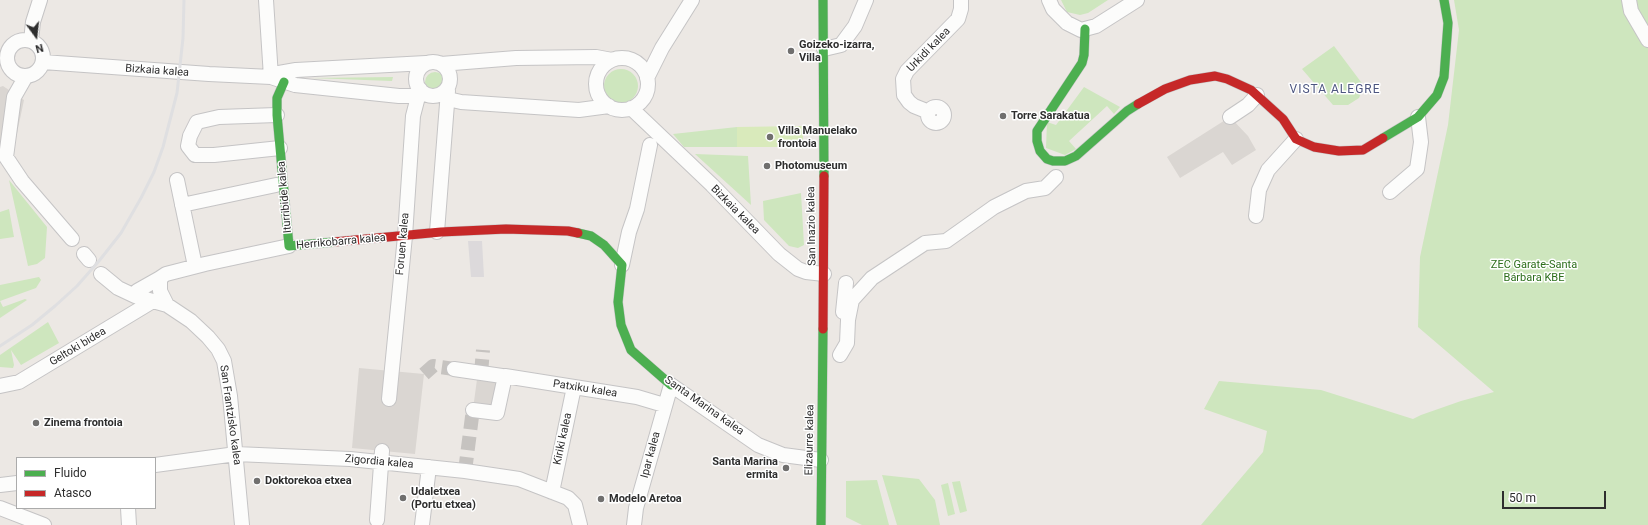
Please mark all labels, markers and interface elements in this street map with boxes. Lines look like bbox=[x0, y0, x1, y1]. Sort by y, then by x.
north arrow bbox=[16, 16, 56, 56]
street label: Urkidi kalea bbox=[905, 25, 953, 75]
place label: Goizeko-izarra, Villa bbox=[799, 38, 874, 64]
text: N bbox=[34, 41, 45, 55]
marker: Goizeko-izarra, Villa bbox=[786, 46, 796, 56]
street label: Bizkaia kalea bbox=[125, 62, 189, 80]
district label: VISTA ALEGRE bbox=[1289, 83, 1381, 97]
place label: Torre Sarakatua bbox=[1011, 109, 1090, 123]
marker: Torre Sarakatua bbox=[998, 111, 1008, 121]
place label: Villa Manuelako frontoia bbox=[778, 124, 857, 150]
marker: Villa Manuelako frontoia bbox=[765, 132, 775, 142]
place label: Photomuseum bbox=[775, 159, 847, 173]
street label: Iturribide kalea bbox=[275, 160, 295, 234]
marker: Photomuseum bbox=[762, 161, 772, 171]
street label: Bizkaia kalea bbox=[708, 183, 762, 237]
street label: San Inazio kalea bbox=[805, 186, 819, 266]
street label: Foruen kalea bbox=[394, 212, 412, 276]
street label: Herrikobarra kalea bbox=[296, 232, 386, 252]
park label: ZEC Garate-Santa Bárbara KBE bbox=[1491, 258, 1577, 284]
street label: Geltoki bidea bbox=[47, 325, 109, 369]
street label: San Frantzisko kalea bbox=[216, 364, 244, 466]
street label: Santa Marina kalea bbox=[662, 374, 746, 438]
street label: Patxiku kalea bbox=[552, 377, 618, 401]
street label: Elizaurre kalea bbox=[803, 404, 817, 476]
street label: Kiriki kalea bbox=[551, 412, 575, 466]
place label: Zinema frontoia bbox=[44, 416, 123, 430]
marker: Zinema frontoia bbox=[31, 418, 41, 428]
street label: Ipar kalea bbox=[638, 430, 664, 480]
street label: Zigordia kalea bbox=[344, 452, 414, 472]
place label: Santa Marina ermita bbox=[712, 455, 778, 481]
legend bbox=[16, 457, 156, 509]
marker: Santa Marina ermita bbox=[781, 463, 791, 473]
text: Fluido bbox=[54, 466, 87, 480]
place label: Doktorekoa etxea bbox=[265, 474, 352, 488]
marker: Doktorekoa etxea bbox=[252, 476, 262, 486]
scale bar bbox=[1504, 483, 1608, 509]
place label: Udaletxea (Portu etxea) bbox=[411, 485, 476, 511]
text: Atasco bbox=[54, 486, 92, 500]
text: 50 m bbox=[1509, 491, 1536, 505]
place label: Modelo Aretoa bbox=[609, 492, 682, 506]
marker: Udaletxea (Portu etxea) bbox=[398, 493, 408, 503]
marker: Modelo Aretoa bbox=[596, 494, 606, 504]

